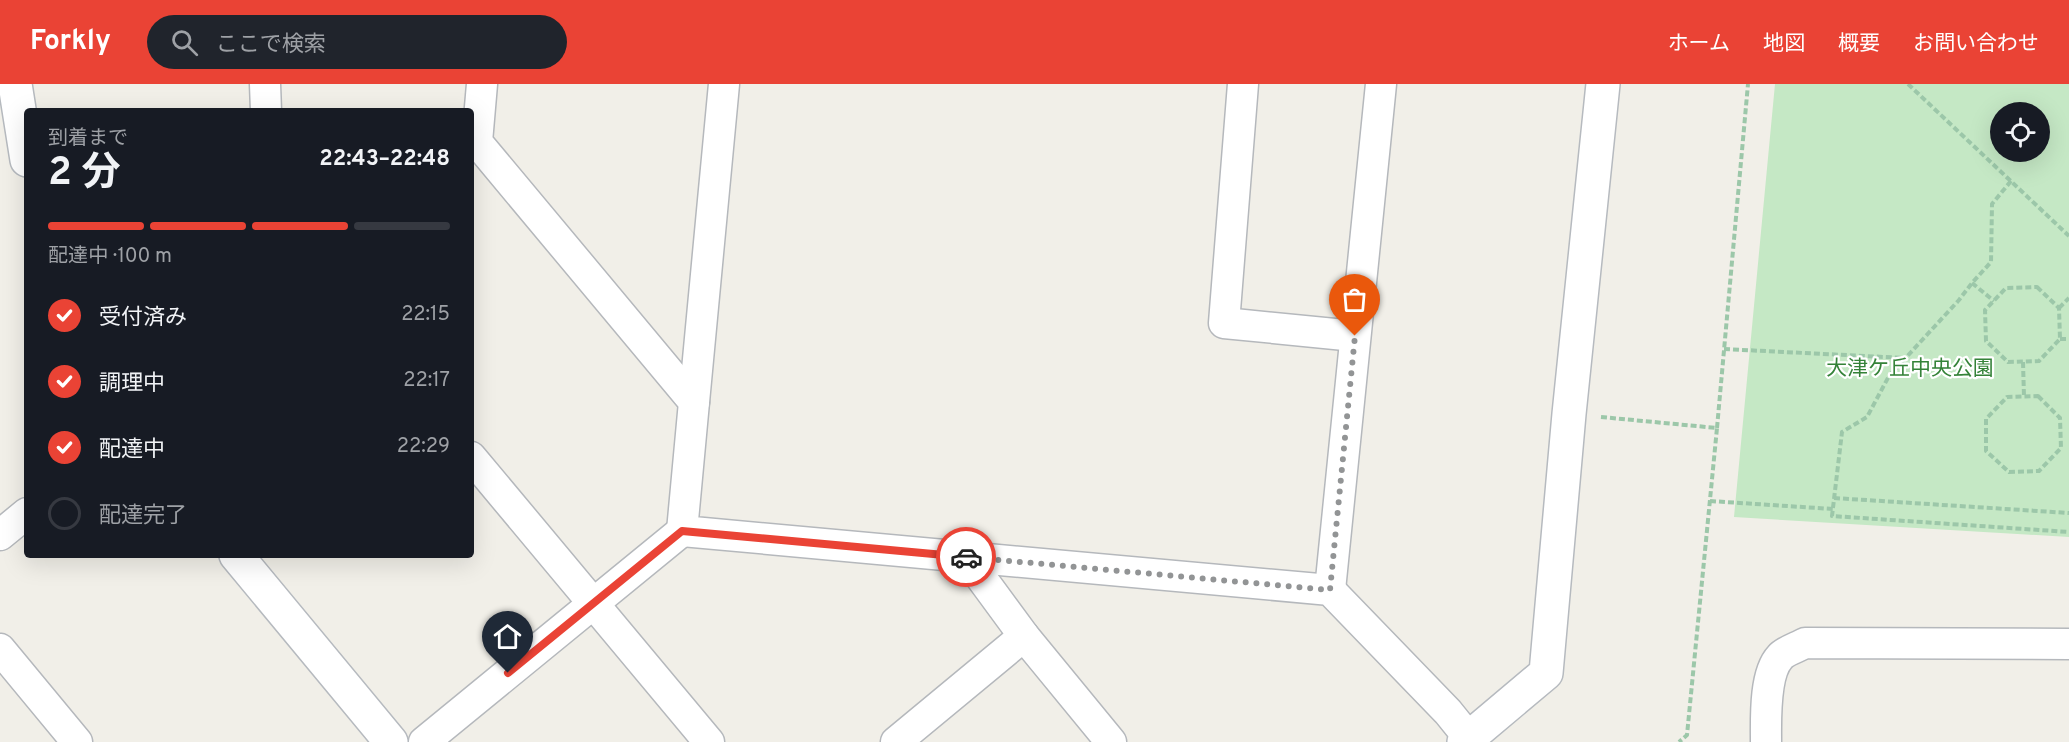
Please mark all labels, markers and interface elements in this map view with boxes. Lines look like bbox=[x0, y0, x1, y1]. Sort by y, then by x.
search box bbox=[147, 15, 567, 69]
text: Forkly bbox=[30, 24, 111, 60]
icon: search bbox=[168, 26, 201, 59]
text: ホーム bbox=[1668, 31, 1730, 58]
text: 地図 bbox=[1763, 31, 1805, 58]
text: 概要 bbox=[1838, 31, 1880, 58]
text: お問い合わせ bbox=[1913, 31, 2039, 58]
text: ここで検索 bbox=[216, 32, 326, 59]
map controls bbox=[1990, 102, 2050, 162]
button: locate bbox=[1990, 102, 2050, 162]
text: 到着まで bbox=[48, 126, 128, 152]
text: 22:43–22:48 bbox=[319, 146, 450, 173]
text: 2 分 bbox=[48, 150, 121, 199]
text: 配達中 · 100 m bbox=[48, 244, 172, 270]
pin bbox=[1329, 274, 1380, 336]
icon: bag bbox=[1338, 283, 1371, 316]
icon: check bbox=[48, 299, 81, 332]
text: 22:15 bbox=[401, 302, 450, 328]
text: 受付済み bbox=[99, 305, 187, 332]
park label: 大津ケ丘中央公園 bbox=[1826, 356, 1994, 383]
icon: check bbox=[48, 365, 81, 398]
text: 22:17 bbox=[403, 368, 450, 394]
text: 調理中 bbox=[99, 371, 165, 398]
icon: check bbox=[48, 431, 81, 464]
text: 22:29 bbox=[397, 434, 450, 460]
text: 配達中 bbox=[99, 437, 165, 464]
text: 配達完了 bbox=[99, 503, 187, 530]
courier bbox=[936, 527, 996, 587]
icon: car bbox=[950, 541, 983, 574]
pin bbox=[482, 611, 533, 673]
icon: home bbox=[491, 620, 524, 653]

